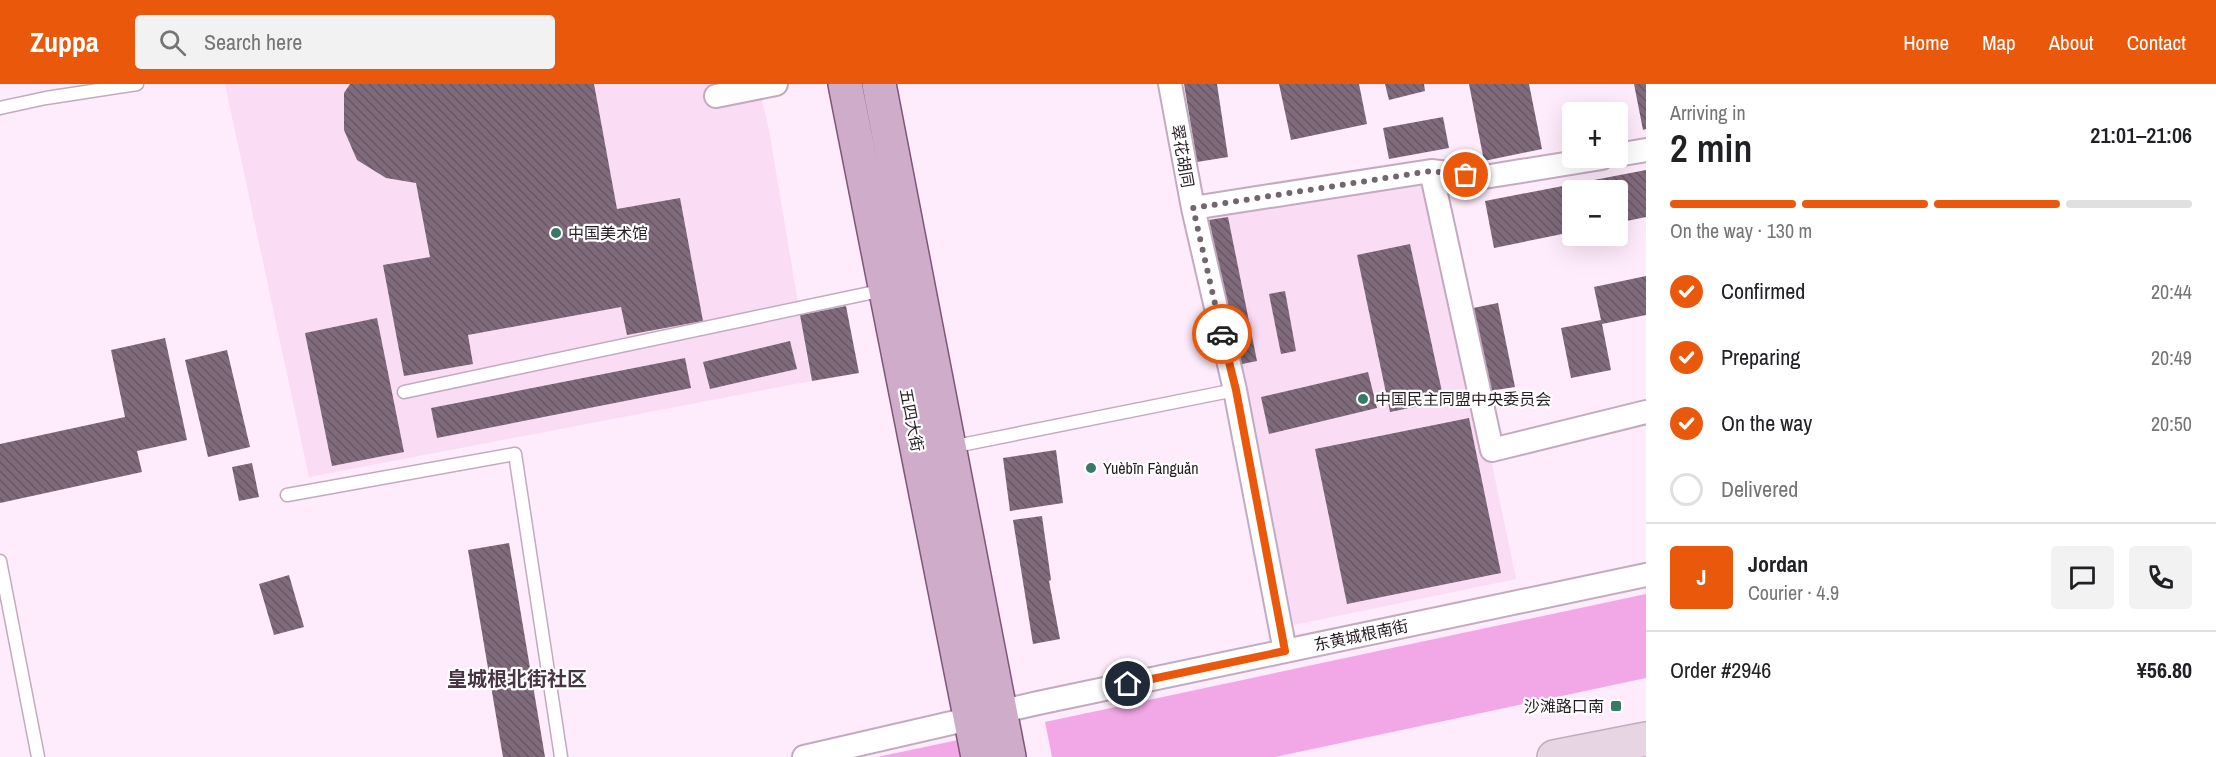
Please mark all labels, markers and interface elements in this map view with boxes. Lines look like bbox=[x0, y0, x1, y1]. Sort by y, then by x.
search box bbox=[135, 15, 555, 69]
text: Zuppa bbox=[30, 23, 99, 61]
icon: search bbox=[156, 26, 189, 59]
text: Search here bbox=[204, 27, 302, 57]
text: Home bbox=[1903, 28, 1949, 57]
text: Map bbox=[1982, 28, 2016, 57]
text: About bbox=[2049, 28, 2094, 57]
text: Contact bbox=[2127, 28, 2186, 57]
text: Arriving in bbox=[1670, 99, 1746, 126]
map controls bbox=[1562, 102, 1628, 246]
button: + bbox=[1562, 102, 1628, 168]
text: 21:01–21:06 bbox=[2090, 120, 2192, 150]
text: 2 min bbox=[1670, 122, 1752, 174]
street label: 翠花胡同 bbox=[1167, 123, 1199, 189]
pin bbox=[1440, 149, 1491, 200]
icon: bag bbox=[1449, 158, 1482, 191]
button: − bbox=[1562, 180, 1628, 246]
text: On the way · 130 m bbox=[1670, 217, 1812, 244]
place label: 中国美术馆 bbox=[568, 222, 648, 244]
marker: 中国美术馆 bbox=[549, 226, 563, 240]
icon: check bbox=[1670, 275, 1703, 308]
text: Confirmed bbox=[1721, 276, 1805, 306]
text: 20:44 bbox=[2151, 278, 2192, 305]
courier bbox=[1192, 304, 1252, 364]
icon: car bbox=[1206, 318, 1239, 351]
icon: check bbox=[1670, 341, 1703, 374]
text: Preparing bbox=[1721, 342, 1800, 372]
text: 20:49 bbox=[2151, 344, 2192, 371]
street label: 五四大街 bbox=[895, 386, 929, 454]
place label: 中国民主同盟中央委员会 bbox=[1375, 388, 1551, 410]
marker: 中国民主同盟中央委员会 bbox=[1356, 392, 1370, 406]
icon: check bbox=[1670, 407, 1703, 440]
text: On the way bbox=[1721, 408, 1812, 438]
text: 20:50 bbox=[2151, 410, 2192, 437]
place label: Yuèbīn Fànguǎn bbox=[1103, 457, 1199, 479]
marker: Yuèbīn Fànguǎn bbox=[1084, 461, 1098, 475]
text: Delivered bbox=[1721, 474, 1798, 504]
button: chat bbox=[2051, 546, 2114, 609]
button: phone bbox=[2129, 546, 2192, 609]
text: Jordan bbox=[1748, 549, 1808, 579]
text: J bbox=[1696, 562, 1707, 592]
text: Courier · 4.9 bbox=[1748, 579, 1839, 606]
street label: 东黄城根南街 bbox=[1312, 614, 1410, 656]
text: Order #2946 bbox=[1670, 655, 1771, 685]
text: ¥56.80 bbox=[2137, 655, 2192, 685]
pin bbox=[1102, 658, 1153, 709]
district label: 皇城根北街社区 bbox=[447, 665, 587, 692]
icon: home bbox=[1111, 667, 1144, 700]
place label: 沙滩路口南 bbox=[1524, 695, 1604, 717]
marker: 沙滩路口南 bbox=[1609, 699, 1623, 713]

